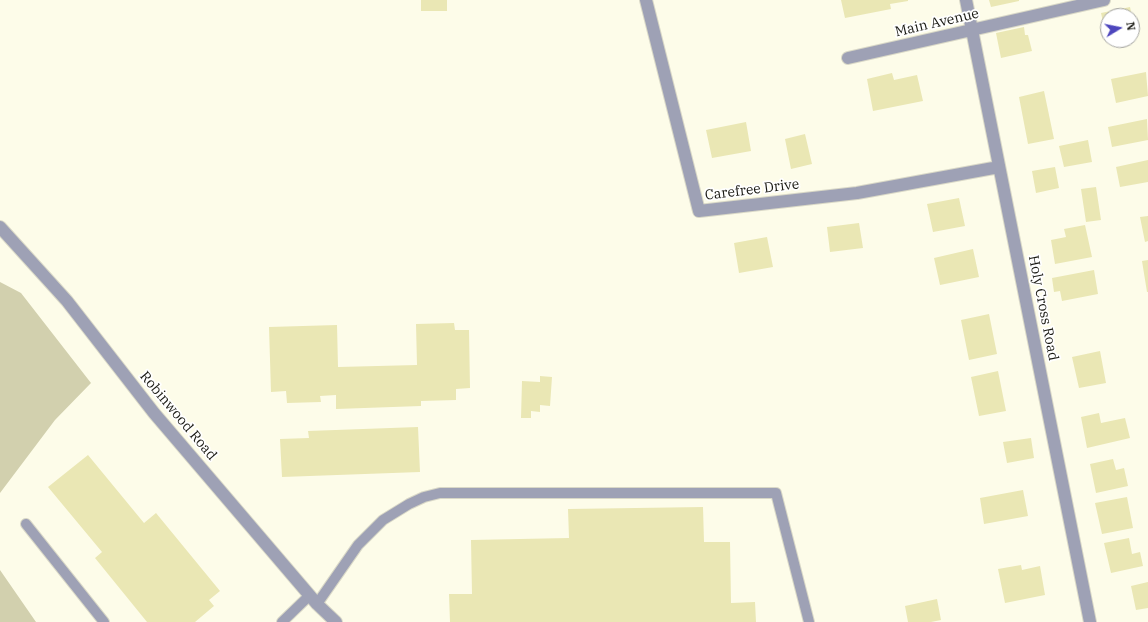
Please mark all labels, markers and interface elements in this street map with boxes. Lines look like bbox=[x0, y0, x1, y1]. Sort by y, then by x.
street label: Main Avenue bbox=[893, 5, 981, 41]
north arrow bbox=[1100, 8, 1140, 48]
text: N bbox=[1123, 21, 1138, 32]
street label: Carefree Drive bbox=[704, 176, 800, 204]
street label: Holy Cross Road bbox=[1025, 254, 1061, 362]
street label: Robinwood Road bbox=[136, 368, 220, 464]

